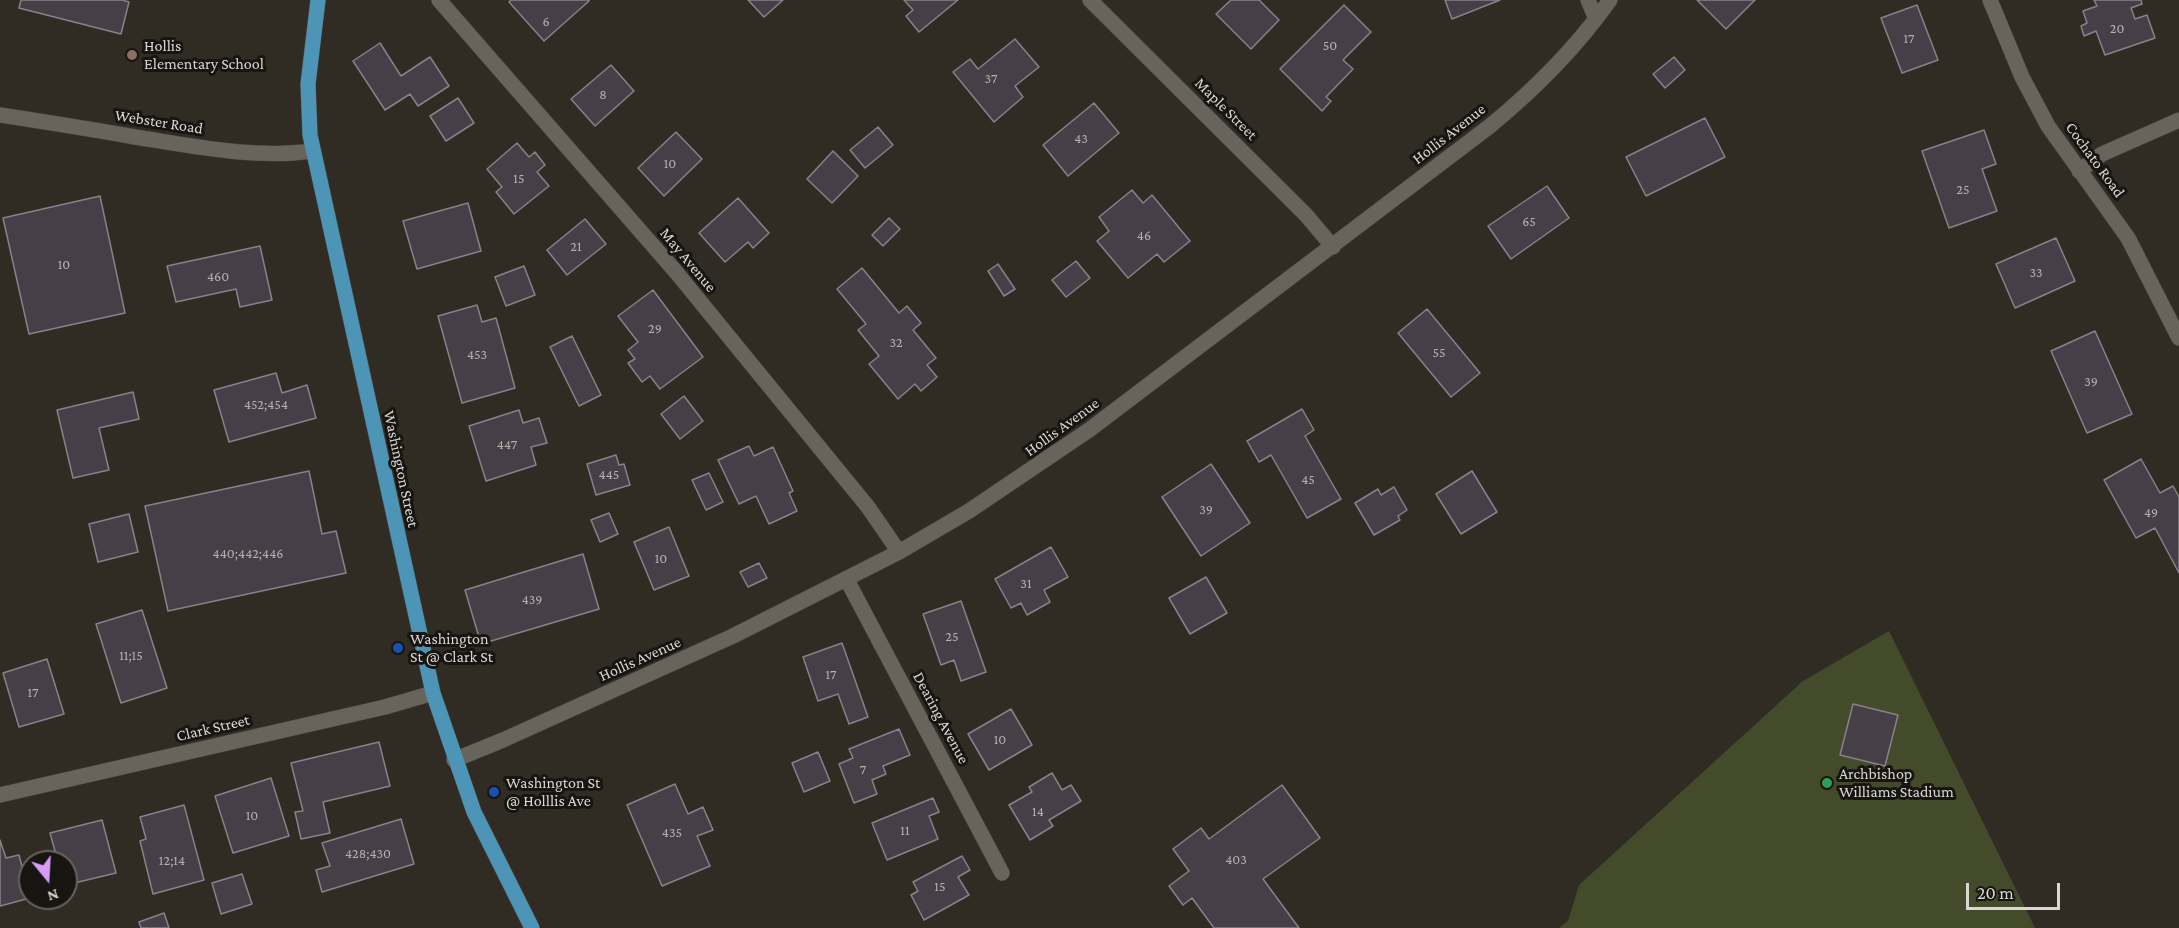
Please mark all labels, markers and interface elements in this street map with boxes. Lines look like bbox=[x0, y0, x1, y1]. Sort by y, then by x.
house number: 6 bbox=[542, 14, 550, 30]
house number: 20 bbox=[2110, 21, 2124, 37]
house number: 17 bbox=[1903, 31, 1915, 47]
place label: Hollis Elementary School bbox=[144, 36, 264, 74]
house number: 50 bbox=[1323, 38, 1337, 54]
marker: Hollis Elementary School bbox=[125, 48, 139, 62]
house number: 37 bbox=[985, 71, 997, 87]
street label: Maple Street bbox=[1191, 74, 1261, 144]
house number: 8 bbox=[599, 87, 607, 103]
street label: Hollis Avenue bbox=[1409, 100, 1489, 168]
street label: Webster Road bbox=[114, 106, 204, 138]
street label: Cochato Road bbox=[2061, 119, 2129, 201]
house number: 43 bbox=[1074, 131, 1088, 147]
house number: 10 bbox=[664, 156, 676, 172]
house number: 15 bbox=[513, 171, 525, 187]
house number: 25 bbox=[1956, 182, 1970, 198]
house number: 65 bbox=[1522, 214, 1536, 230]
street label: May Avenue bbox=[656, 224, 720, 296]
house number: 46 bbox=[1137, 228, 1151, 244]
house number: 21 bbox=[570, 239, 582, 255]
house number: 10 bbox=[58, 257, 70, 273]
house number: 33 bbox=[2029, 265, 2043, 281]
house number: 460 bbox=[207, 269, 229, 285]
house number: 29 bbox=[648, 321, 662, 337]
house number: 32 bbox=[889, 335, 903, 351]
house number: 55 bbox=[1432, 345, 1446, 361]
house number: 453 bbox=[467, 347, 487, 363]
house number: 39 bbox=[2084, 374, 2098, 390]
street label: Hollis Avenue bbox=[1021, 394, 1103, 460]
house number: 452;454 bbox=[244, 397, 288, 413]
street label: Washington Street bbox=[379, 409, 423, 529]
house number: 447 bbox=[497, 437, 517, 453]
house number: 445 bbox=[599, 467, 619, 483]
house number: 45 bbox=[1301, 472, 1315, 488]
house number: 39 bbox=[1199, 502, 1213, 518]
house number: 49 bbox=[2144, 505, 2158, 521]
house number: 440;442;446 bbox=[213, 546, 283, 562]
house number: 10 bbox=[655, 551, 667, 567]
house number: 31 bbox=[1020, 576, 1032, 592]
house number: 439 bbox=[522, 592, 542, 608]
place label: Washington St @ Clark St bbox=[410, 629, 493, 667]
house number: 25 bbox=[945, 629, 959, 645]
street label: Hollis Avenue bbox=[596, 632, 684, 686]
marker: Washington St @ Clark St bbox=[391, 641, 405, 655]
house number: 11;15 bbox=[119, 648, 143, 664]
house number: 17 bbox=[825, 667, 837, 683]
street label: Dearing Avenue bbox=[909, 669, 973, 767]
house number: 17 bbox=[27, 685, 39, 701]
street label: Clark Street bbox=[174, 710, 252, 746]
house number: 10 bbox=[994, 732, 1006, 748]
house number: 7 bbox=[860, 762, 866, 778]
place label: Archbishop Williams Stadium bbox=[1839, 764, 1954, 802]
place label: Washington St @ Holllis Ave bbox=[506, 773, 600, 811]
marker: Archbishop Williams Stadium bbox=[1820, 776, 1834, 790]
marker: Washington St @ Holllis Ave bbox=[487, 785, 501, 799]
house number: 14 bbox=[1032, 804, 1044, 820]
house number: 10 bbox=[246, 808, 258, 824]
house number: 11 bbox=[900, 823, 910, 839]
house number: 435 bbox=[662, 825, 682, 841]
house number: 428;430 bbox=[345, 846, 391, 862]
north arrow bbox=[18, 850, 78, 910]
house number: 403 bbox=[1225, 852, 1247, 868]
house number: 12;14 bbox=[159, 853, 185, 869]
scale bar bbox=[1969, 871, 2064, 909]
house number: 15 bbox=[934, 879, 946, 895]
text: 20 m bbox=[1977, 883, 2014, 903]
text: N bbox=[45, 886, 61, 905]

